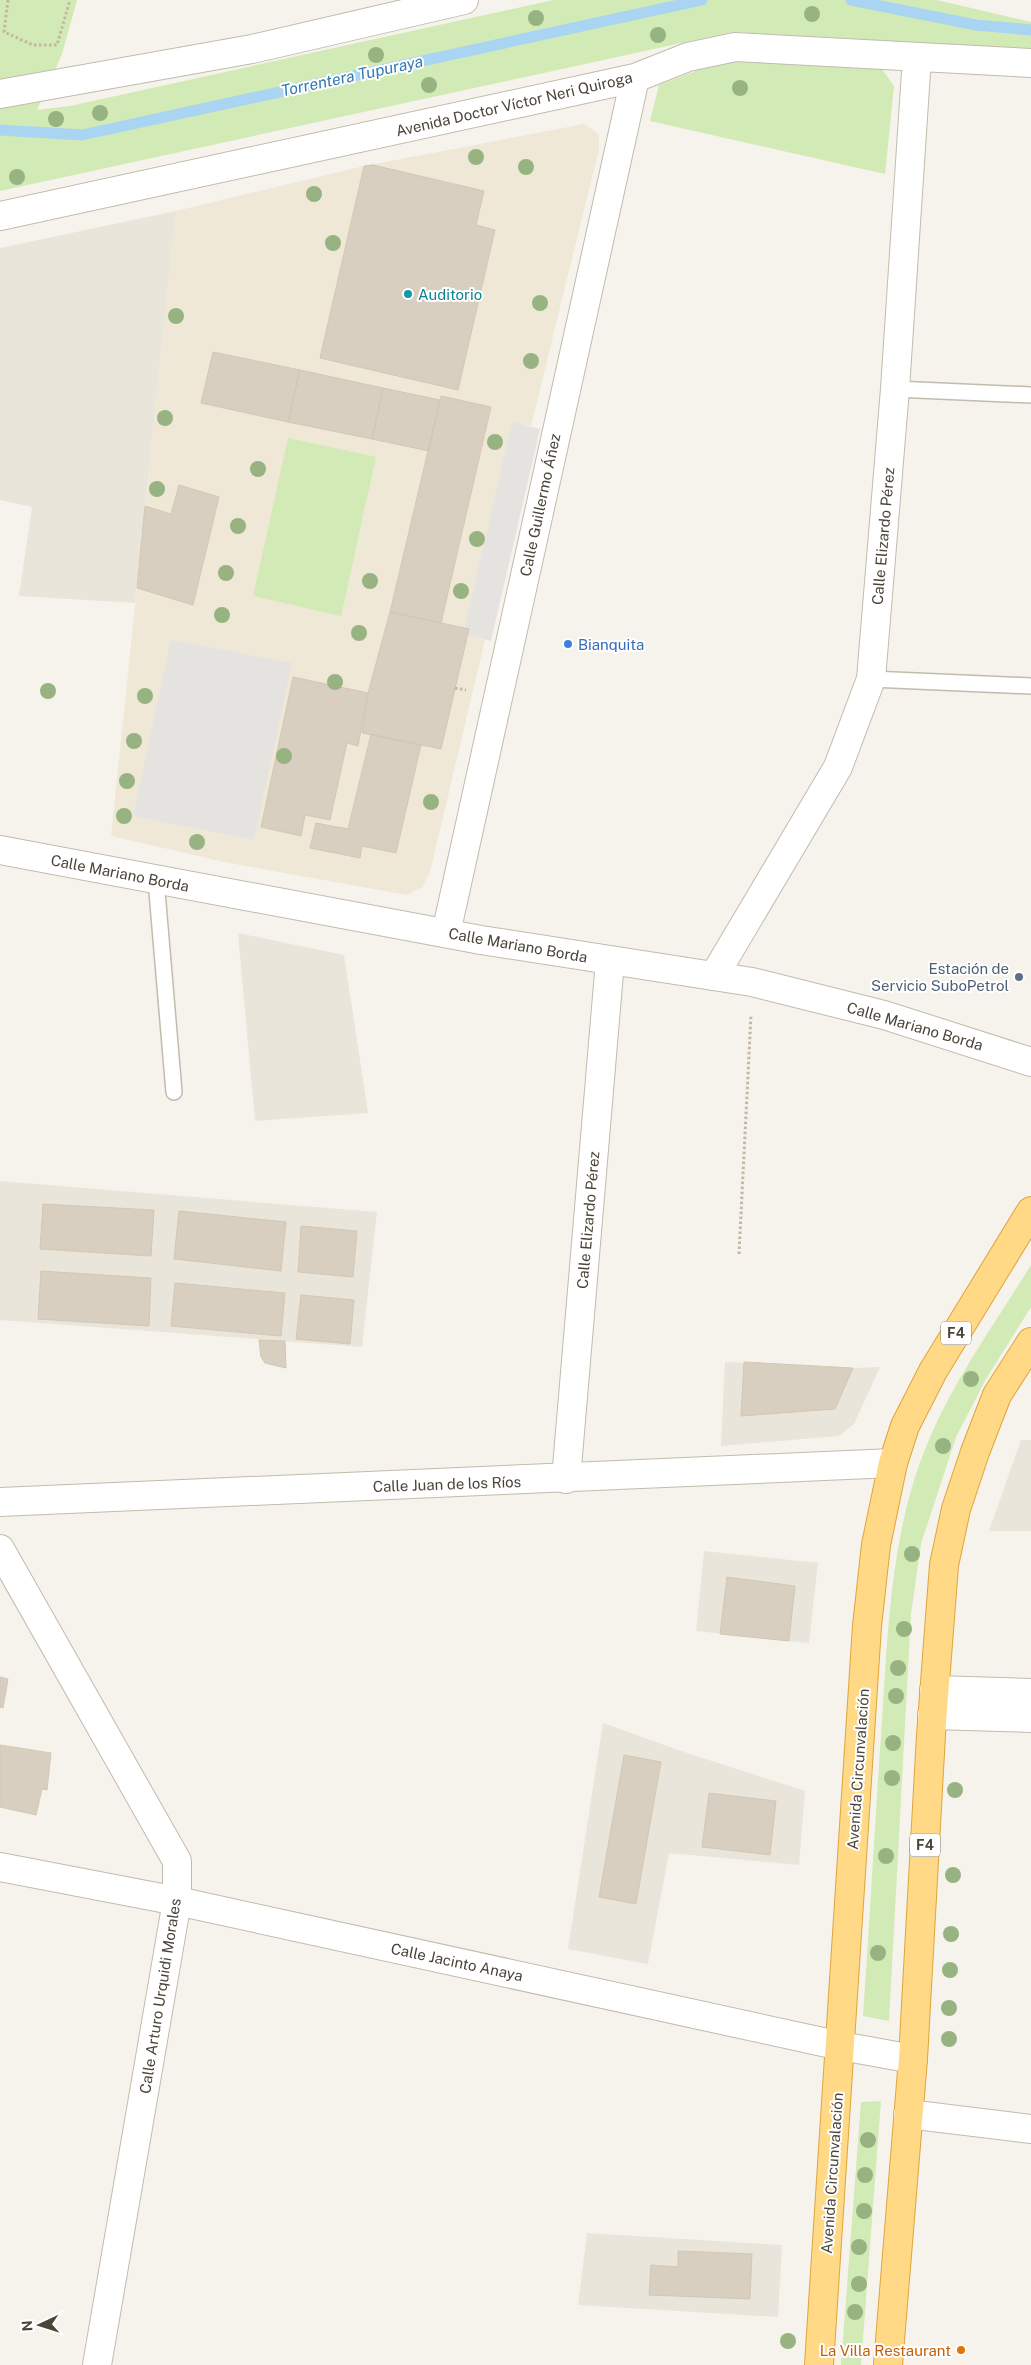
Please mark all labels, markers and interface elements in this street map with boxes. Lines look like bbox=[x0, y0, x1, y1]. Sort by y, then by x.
water label: Torrentera Tupuraya bbox=[279, 52, 425, 100]
street label: Avenida Doctor Víctor Neri Quiroga bbox=[394, 68, 634, 140]
place label: Auditorio bbox=[418, 286, 482, 303]
marker: Auditorio bbox=[402, 288, 414, 300]
street label: Calle Guillermo Áñez bbox=[517, 432, 563, 578]
street label: Calle Elizardo Pérez bbox=[869, 467, 897, 605]
place label: Bianquita bbox=[578, 636, 644, 653]
marker: Bianquita bbox=[562, 638, 574, 650]
street label: Calle Mariano Borda bbox=[49, 851, 191, 895]
street label: Calle Mariano Borda bbox=[447, 924, 589, 966]
place label: Estación de Servicio SuboPetrol bbox=[871, 960, 1009, 994]
marker: Estación de Servicio SuboPetrol bbox=[1013, 971, 1025, 983]
street label: Calle Mariano Borda bbox=[845, 998, 985, 1054]
street label: Calle Elizardo Pérez bbox=[574, 1151, 602, 1289]
road number: F4 bbox=[941, 1322, 971, 1345]
street label: Calle Juan de los Ríos bbox=[373, 1473, 521, 1495]
street label: Avenida Circunvalación bbox=[844, 1688, 872, 1850]
road number: F4 bbox=[910, 1834, 940, 1856]
street label: Calle Arturo Urquidi Morales bbox=[136, 1897, 184, 2095]
street label: Calle Jacinto Anaya bbox=[389, 1940, 525, 1984]
street label: Avenida Circunvalación bbox=[818, 2092, 846, 2254]
north arrow bbox=[15, 2300, 65, 2350]
text: N bbox=[19, 2320, 35, 2332]
place label: La Villa Restaurant bbox=[820, 2342, 951, 2359]
marker: La Villa Restaurant bbox=[955, 2344, 967, 2356]

